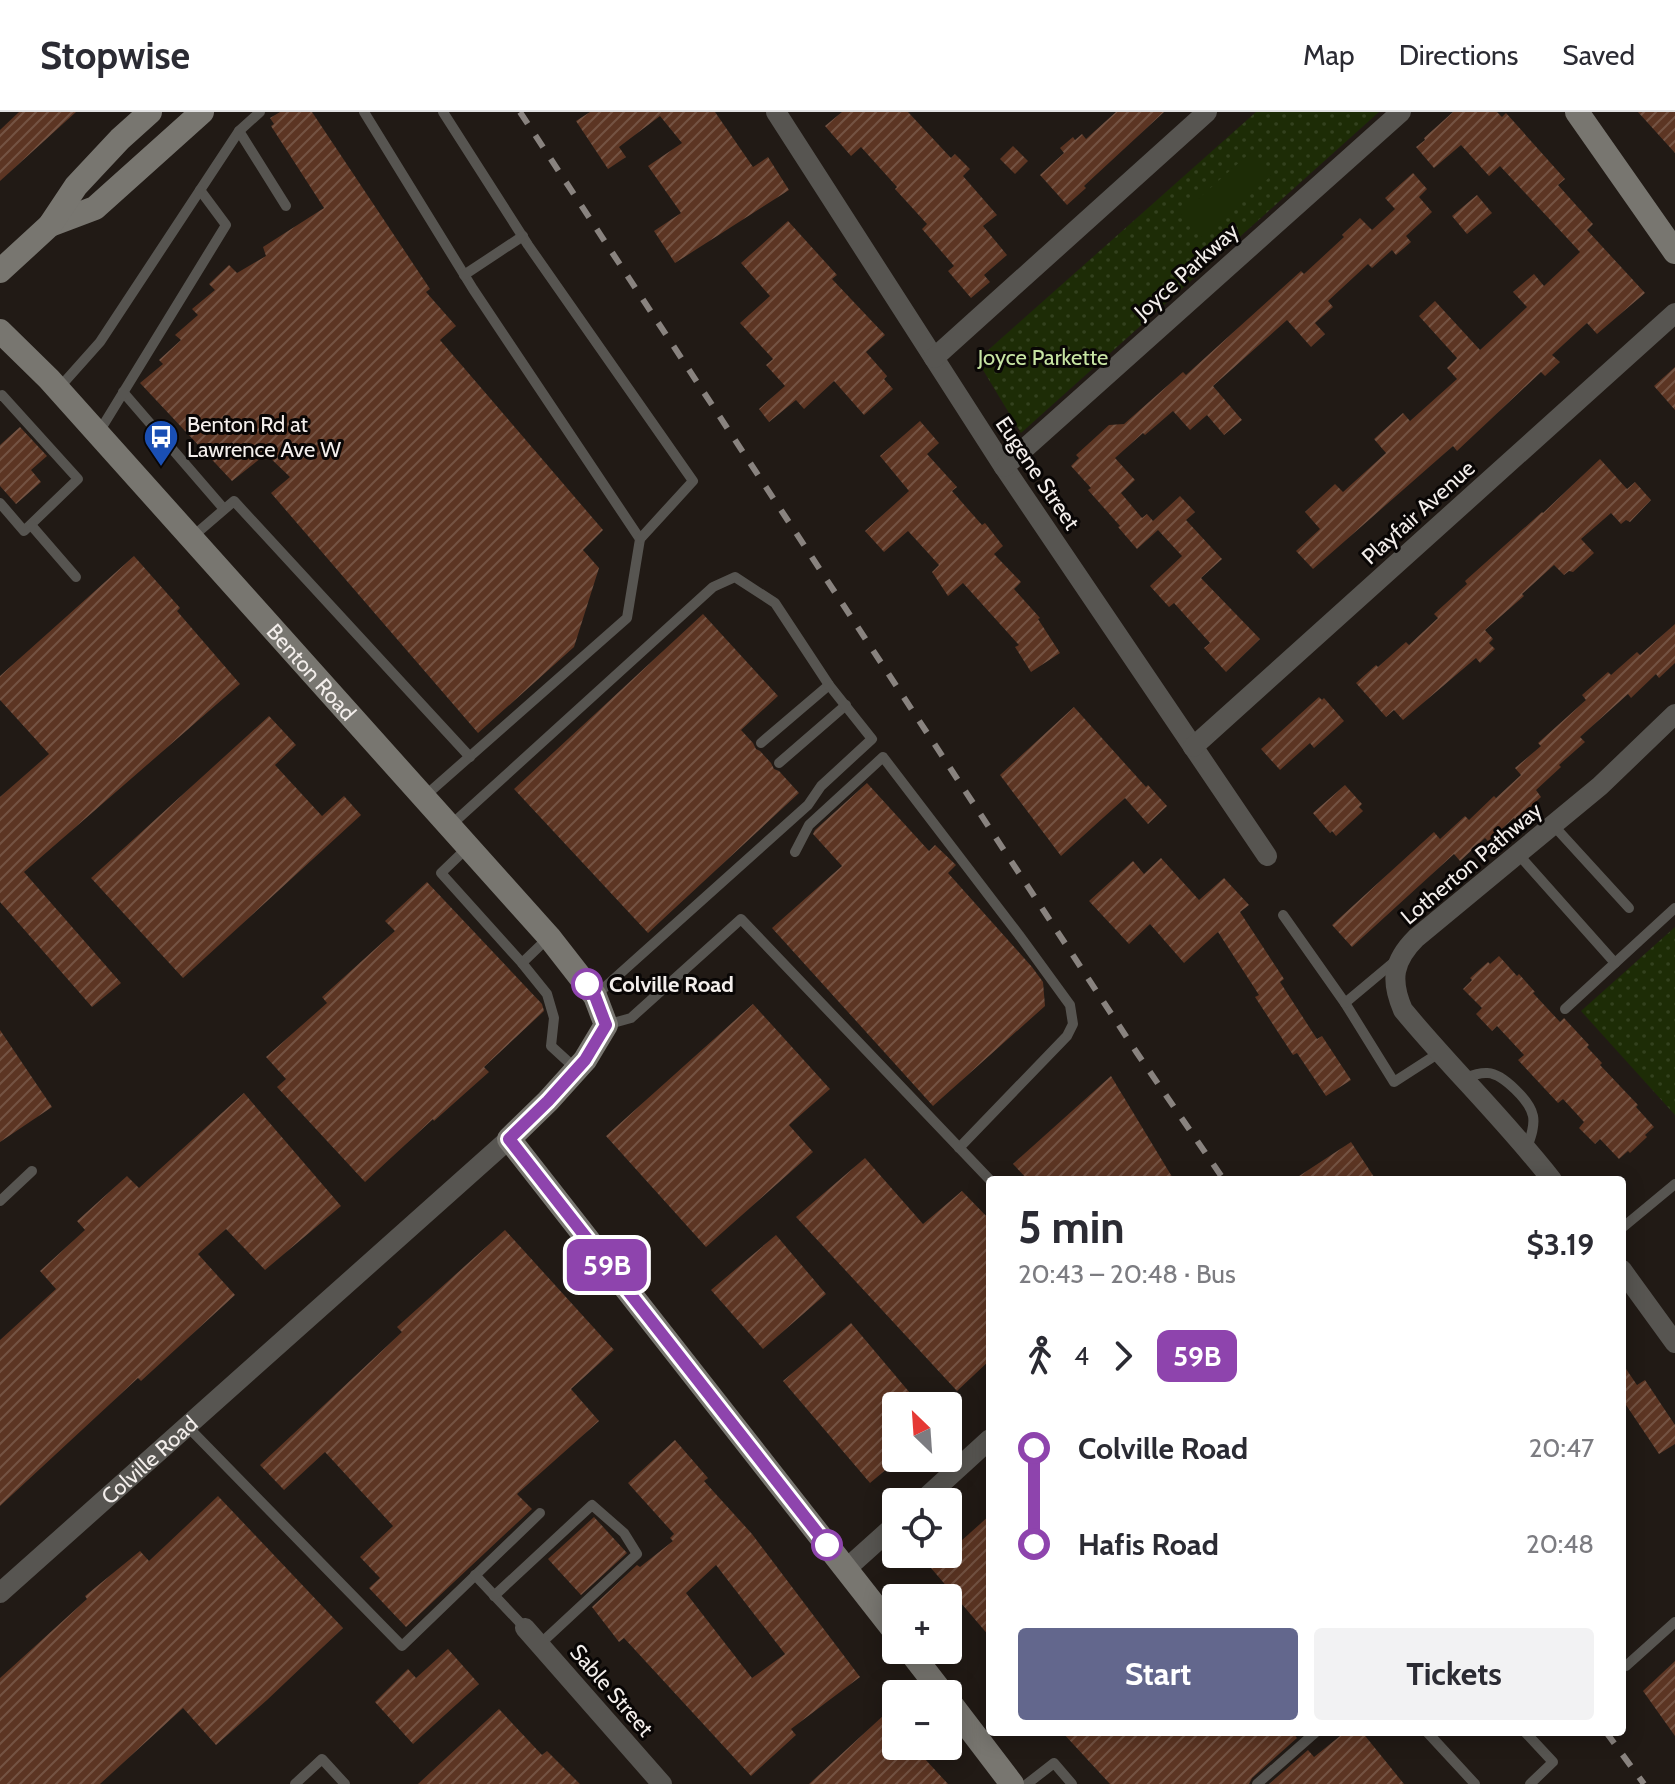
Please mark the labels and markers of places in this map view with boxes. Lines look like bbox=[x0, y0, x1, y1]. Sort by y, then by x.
place label: Benton Rd at Lawrence Ave W bbox=[187, 411, 341, 463]
bus stop icon: Benton Rd at Lawrence Ave W bbox=[142, 418, 180, 468]
marker: Colville Road bbox=[572, 969, 602, 999]
place label: Colville Road bbox=[609, 971, 734, 998]
unlabelled marker bbox=[812, 1530, 842, 1560]

